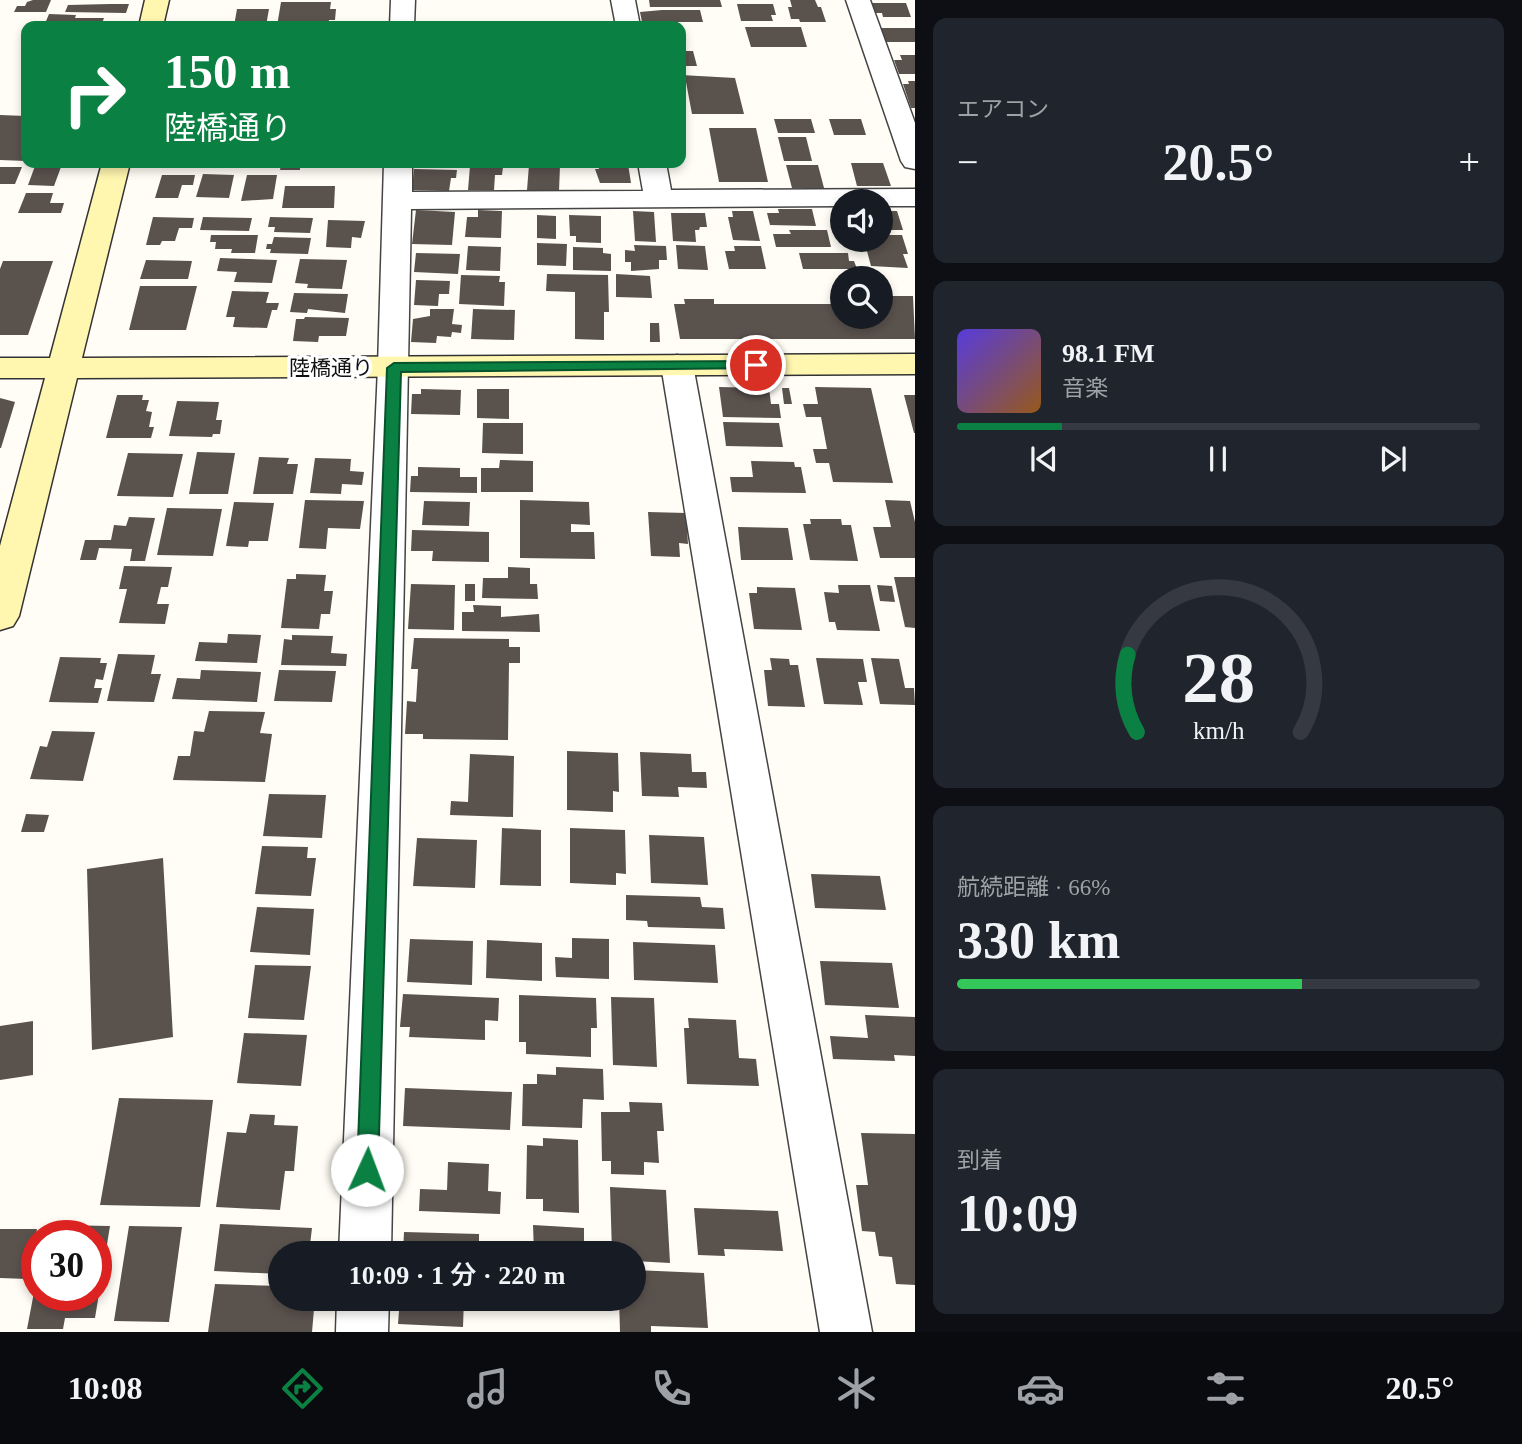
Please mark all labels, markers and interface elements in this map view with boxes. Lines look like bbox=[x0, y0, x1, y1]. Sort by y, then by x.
text: 150 m bbox=[164, 44, 291, 99]
icon: right bbox=[49, 49, 140, 140]
text: エアコン bbox=[957, 97, 1049, 122]
text: 陸橋通り bbox=[164, 110, 292, 146]
text: 20.5° bbox=[1163, 134, 1274, 191]
text: − bbox=[957, 141, 978, 183]
text: + bbox=[1459, 141, 1480, 183]
map controls bbox=[830, 189, 893, 329]
button: sound bbox=[830, 189, 893, 252]
button: search bbox=[830, 266, 893, 329]
pin bbox=[726, 335, 786, 395]
text: 98.1 FM bbox=[1062, 339, 1154, 368]
icon: arrive bbox=[737, 346, 775, 384]
street label: 陸橋通り bbox=[289, 356, 373, 380]
text: 音楽 bbox=[1062, 376, 1108, 401]
icon: previous bbox=[1025, 440, 1063, 478]
icon: pause bbox=[1199, 440, 1237, 478]
icon: next bbox=[1374, 440, 1412, 478]
text: 28 bbox=[1182, 637, 1255, 718]
text: km/h bbox=[1193, 717, 1245, 744]
text: 航続距離 · 66% bbox=[957, 875, 1110, 900]
text: 330 km bbox=[957, 912, 1120, 969]
position arrow bbox=[330, 1133, 404, 1207]
text: 到着 bbox=[957, 1148, 1003, 1173]
text: 10:09 bbox=[957, 1185, 1078, 1242]
speed limit sign: 30 bbox=[21, 1220, 112, 1311]
text: 10:09 · 1 分 · 220 m bbox=[349, 1261, 565, 1290]
icon: directions bbox=[278, 1364, 327, 1413]
icon: music bbox=[463, 1364, 512, 1413]
icon: phone bbox=[647, 1364, 696, 1413]
icon: climate bbox=[832, 1364, 881, 1413]
icon: car bbox=[1016, 1364, 1065, 1413]
icon: filters bbox=[1201, 1364, 1250, 1413]
text: 10:08 bbox=[68, 1370, 142, 1406]
text: 20.5° bbox=[1385, 1370, 1454, 1406]

